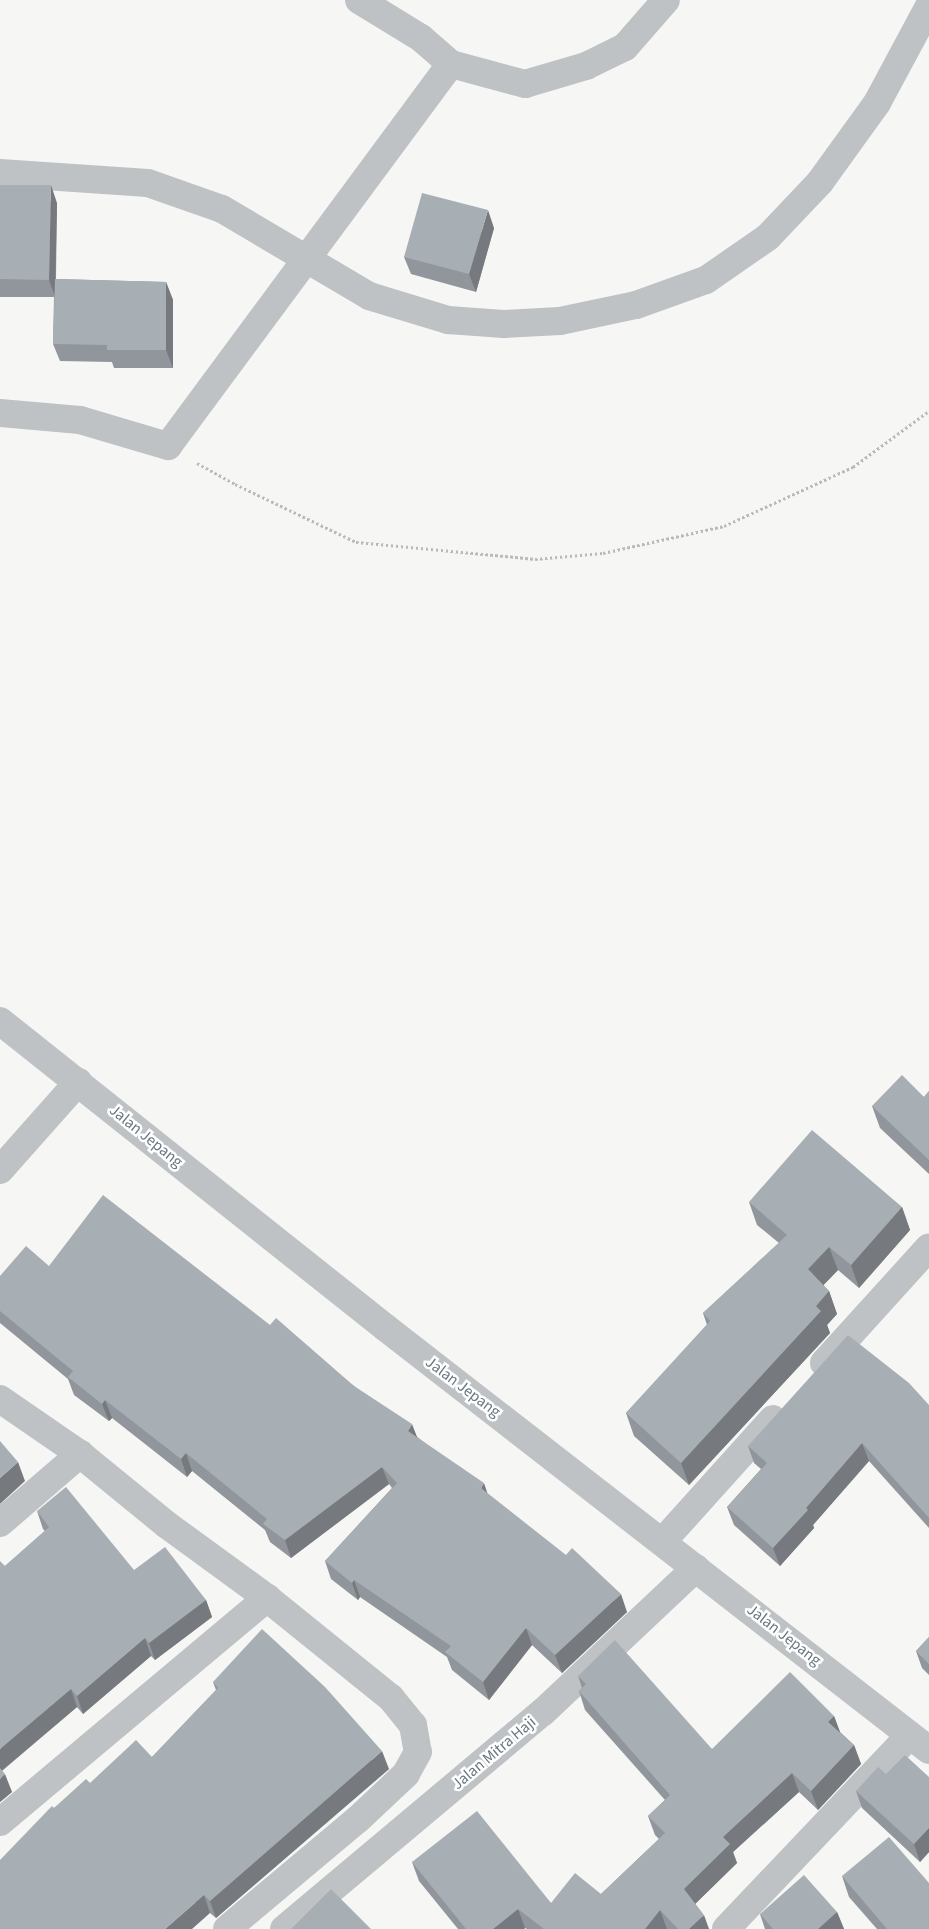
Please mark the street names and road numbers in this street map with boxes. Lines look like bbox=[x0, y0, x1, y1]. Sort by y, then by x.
street label: Jalan Jepang bbox=[105, 1101, 187, 1171]
street label: Jalan Jepang bbox=[422, 1353, 504, 1421]
street label: Jalan Jepang bbox=[743, 1600, 825, 1670]
street label: Jalan Mitra Haji bbox=[448, 1712, 540, 1794]

